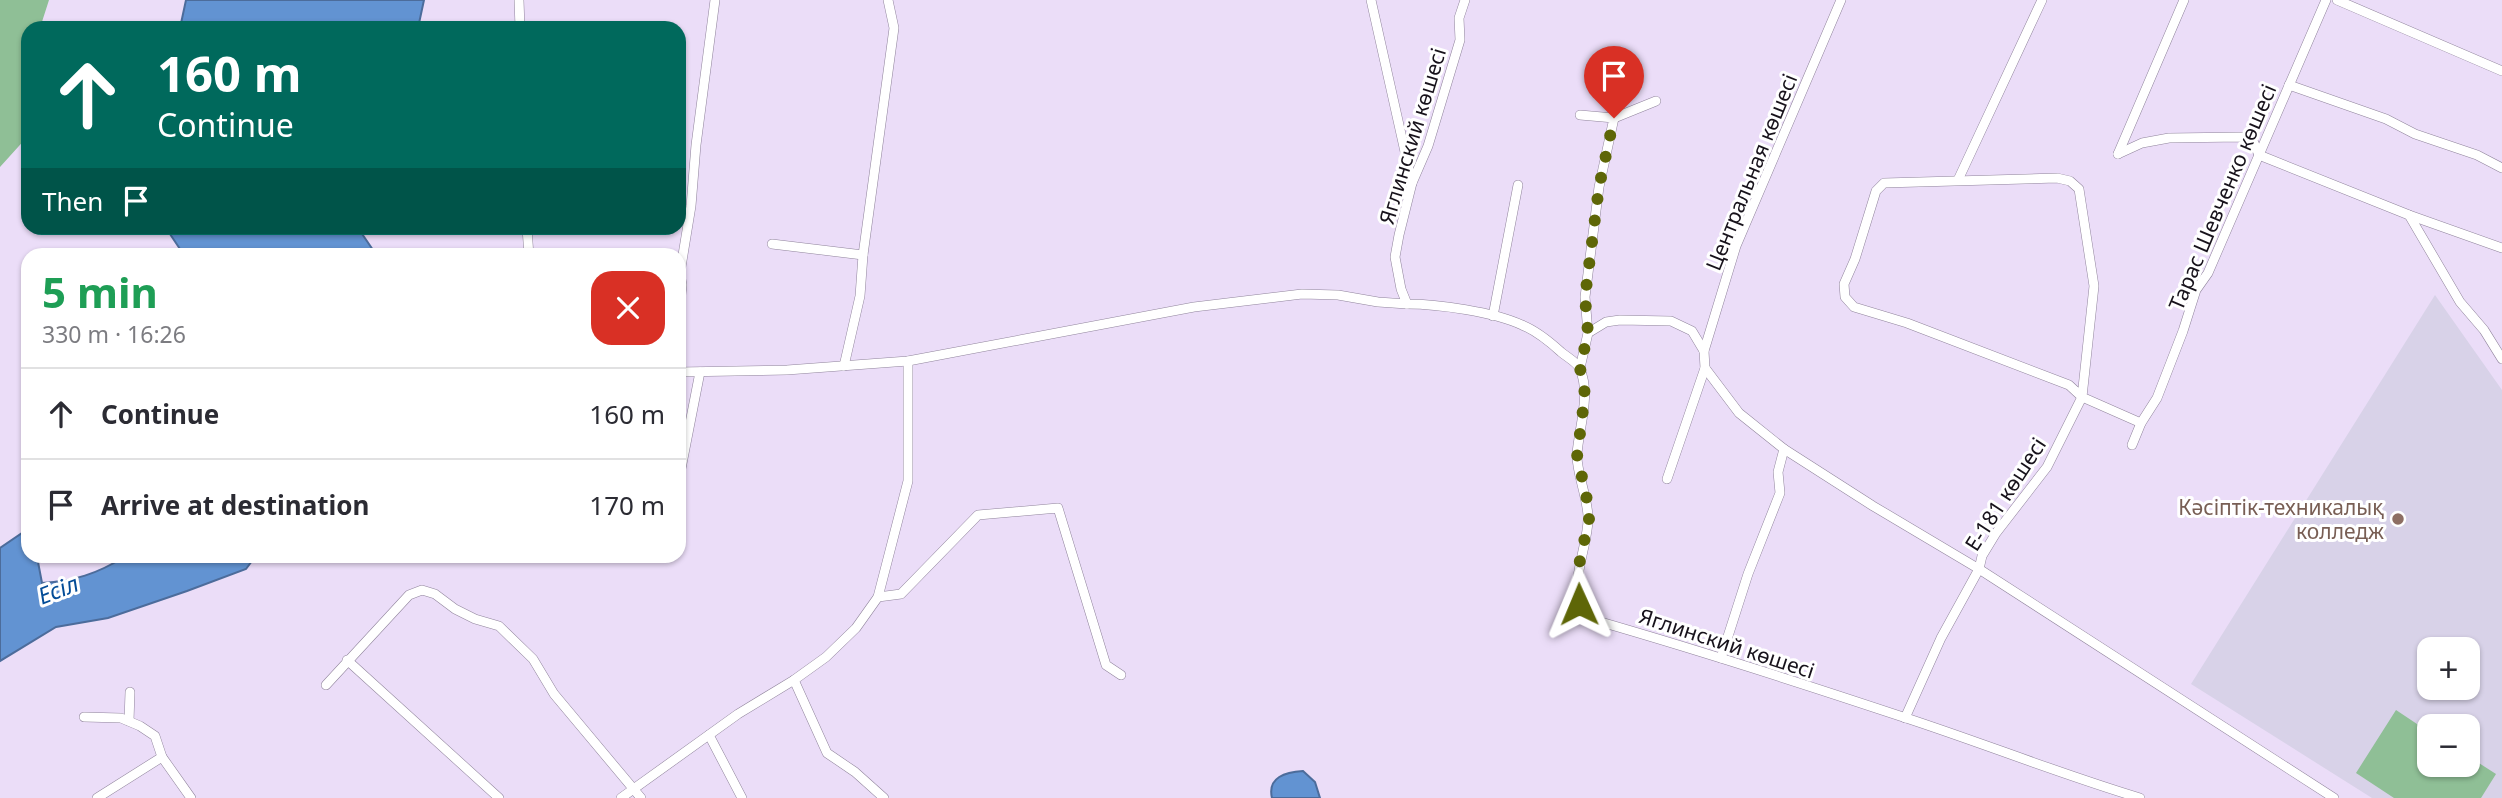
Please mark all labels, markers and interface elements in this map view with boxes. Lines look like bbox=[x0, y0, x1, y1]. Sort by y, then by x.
text: 160 m bbox=[157, 40, 302, 106]
street label: Яглинский көшесі bbox=[1372, 44, 1452, 228]
pin bbox=[1584, 46, 1644, 118]
icon: ahead bbox=[42, 49, 133, 140]
icon: arrive bbox=[1595, 57, 1633, 95]
street label: Центральная көшесі bbox=[1699, 70, 1803, 274]
street label: Тарас Шевченко көшесі bbox=[2162, 80, 2282, 314]
text: Continue bbox=[157, 103, 294, 146]
icon: arrive bbox=[117, 182, 155, 220]
text: Then bbox=[42, 183, 103, 219]
text: 5 min bbox=[42, 263, 158, 320]
button: close bbox=[591, 271, 665, 345]
text: 330 m · 16:26 bbox=[42, 318, 186, 350]
icon: ahead bbox=[42, 395, 80, 433]
text: Continue bbox=[101, 396, 219, 432]
text: 160 m bbox=[589, 396, 665, 432]
street label: Е-181 көшесі bbox=[1958, 432, 2052, 556]
icon: arrive bbox=[42, 486, 80, 524]
text: Arrive at destination bbox=[101, 487, 370, 523]
text: 170 m bbox=[589, 487, 665, 523]
place label: Кәсіптік-техникалық колледж bbox=[2178, 493, 2384, 545]
marker: Кәсіптік-техникалық колледж bbox=[2390, 511, 2406, 527]
water label: Есіл bbox=[33, 567, 83, 611]
position arrow bbox=[1542, 567, 1616, 641]
street label: Яглинский көшесі bbox=[1636, 601, 1818, 685]
map controls bbox=[2417, 637, 2480, 777]
button: + bbox=[2417, 637, 2480, 700]
button: − bbox=[2417, 714, 2480, 777]

